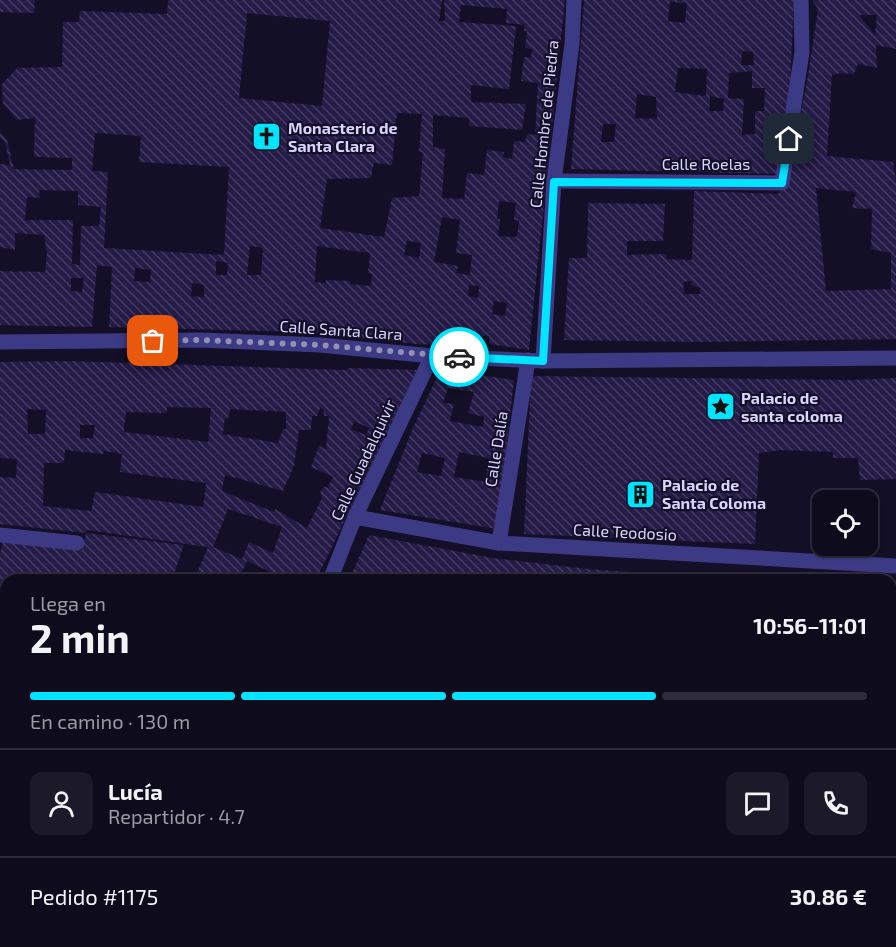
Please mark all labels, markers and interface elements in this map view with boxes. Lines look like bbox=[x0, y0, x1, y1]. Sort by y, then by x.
street label: Calle Hombre de Piedra bbox=[525, 39, 562, 209]
pin bbox=[763, 113, 814, 164]
place label: Monasterio de Santa Clara bbox=[288, 118, 398, 155]
church icon: Monasterio de Santa Clara bbox=[251, 121, 283, 153]
icon: home bbox=[772, 122, 805, 155]
street label: Calle Roelas bbox=[662, 154, 750, 173]
pin bbox=[127, 315, 178, 366]
street label: Calle Santa Clara bbox=[279, 316, 403, 343]
icon: bag bbox=[136, 324, 169, 357]
courier bbox=[429, 327, 489, 387]
icon: car bbox=[443, 341, 476, 374]
place label: Palacio de santa coloma bbox=[741, 388, 843, 425]
place icon: Palacio de santa coloma bbox=[704, 391, 736, 423]
street label: Calle Guadalquivir bbox=[326, 396, 399, 523]
street label: Calle Dalía bbox=[480, 410, 511, 488]
place label: Palacio de Santa Coloma bbox=[662, 475, 766, 512]
building icon: Palacio de Santa Coloma bbox=[625, 478, 657, 510]
map controls bbox=[812, 490, 878, 556]
button: locate bbox=[812, 490, 878, 556]
street label: Calle Teodosio bbox=[573, 519, 677, 544]
text: Llega en bbox=[30, 591, 106, 615]
text: 10:56–11:01 bbox=[753, 612, 867, 638]
text: 2 min bbox=[30, 614, 130, 661]
text: En camino · 130 m bbox=[30, 709, 190, 733]
button: person bbox=[30, 772, 93, 835]
button: chat bbox=[726, 772, 789, 835]
button: phone bbox=[804, 772, 867, 835]
text: Lucía bbox=[108, 778, 163, 804]
text: Repartidor · 4.7 bbox=[108, 804, 245, 828]
text: Pedido #1175 bbox=[30, 883, 158, 909]
text: 30.86 € bbox=[790, 883, 867, 909]

